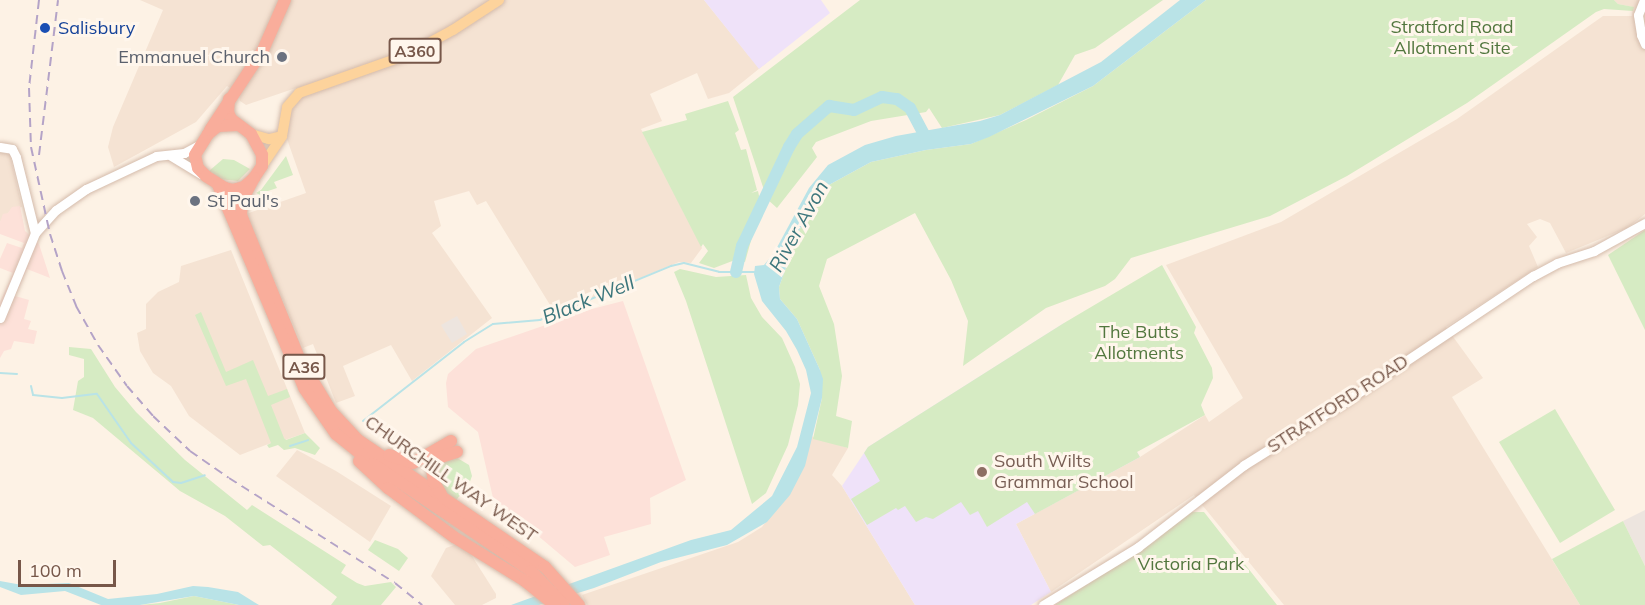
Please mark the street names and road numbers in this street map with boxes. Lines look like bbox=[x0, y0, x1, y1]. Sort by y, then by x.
road number: A360 bbox=[388, 38, 442, 64]
street label: STRATFORD ROAD bbox=[1263, 350, 1413, 458]
road number: A36 bbox=[282, 354, 326, 380]
street label: CHURCHILL WAY WEST bbox=[361, 411, 541, 547]

